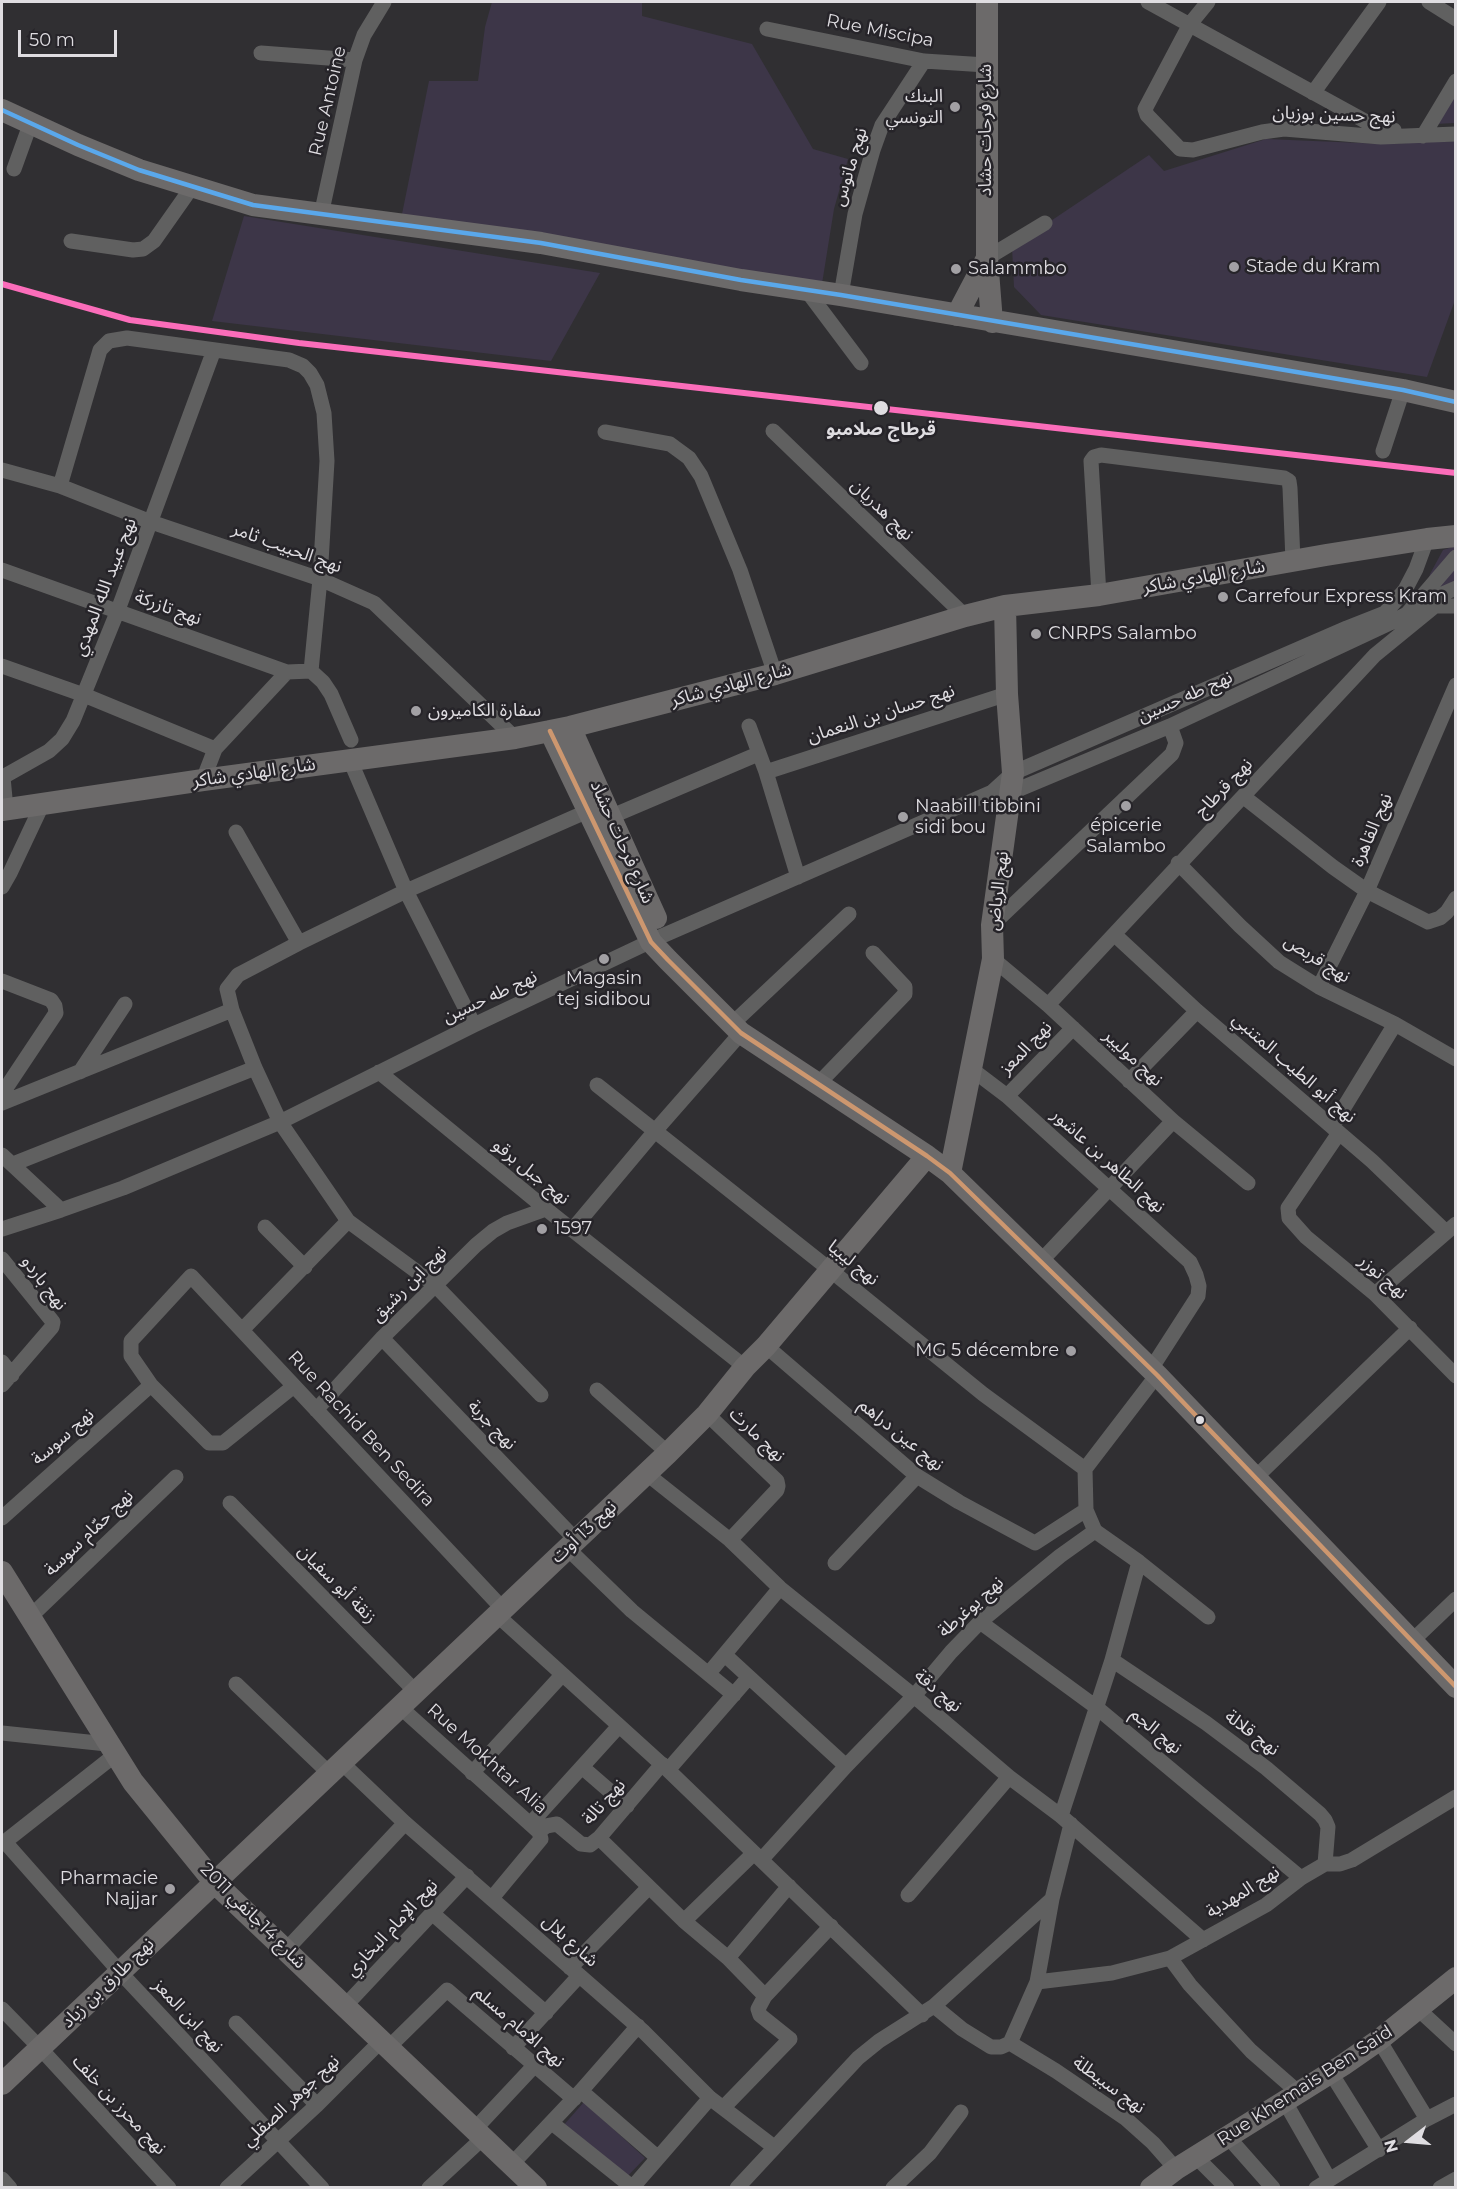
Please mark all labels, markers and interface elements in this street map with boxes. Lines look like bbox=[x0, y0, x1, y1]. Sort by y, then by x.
street label: Rue Miscipa bbox=[824, 10, 936, 52]
scale bar bbox=[21, 18, 120, 56]
text: 50 m bbox=[29, 29, 75, 51]
street label: Rue Antoine bbox=[305, 44, 351, 158]
street label: شارع فرحات حشاد bbox=[975, 64, 997, 196]
place label: البنك التونسي bbox=[885, 86, 943, 128]
marker: البنك التونسي bbox=[948, 100, 962, 114]
street label: نهج حسين بوزيان bbox=[1272, 102, 1396, 128]
street label: نهج ماتوس bbox=[828, 125, 872, 209]
place label: Stade du Kram bbox=[1246, 256, 1380, 278]
place label: Salammbo bbox=[968, 258, 1067, 280]
marker: Stade du Kram bbox=[1227, 260, 1241, 274]
marker: Salammbo bbox=[949, 262, 963, 276]
marker: قرطاج صلامبو bbox=[872, 399, 890, 417]
place label: قرطاج صلامبو bbox=[826, 419, 936, 441]
street label: نهج هدريان bbox=[846, 475, 918, 545]
street label: نهج عبيد الله المهدي bbox=[69, 515, 141, 659]
street label: نهج الحبيب ثامر bbox=[229, 518, 345, 578]
street label: شارع الهادي شاكر bbox=[1141, 556, 1267, 598]
street label: نهج تازركة bbox=[132, 586, 204, 630]
place label: Carrefour Express Kram bbox=[1235, 586, 1447, 608]
marker: Carrefour Express Kram bbox=[1216, 590, 1230, 604]
place label: CNRPS Salambo bbox=[1048, 623, 1197, 645]
marker: CNRPS Salambo bbox=[1029, 627, 1043, 641]
street label: شارع الهادي شاكر bbox=[668, 659, 794, 711]
street label: نهج طه حسين bbox=[1134, 666, 1236, 728]
street label: نهج حسان بن النعمان bbox=[805, 680, 957, 748]
place label: سفارة الكاميرون bbox=[428, 700, 541, 722]
marker: سفارة الكاميرون bbox=[409, 704, 423, 718]
street label: شارع الهادي شاكر bbox=[191, 754, 317, 792]
street label: نهج قرطاج bbox=[1191, 754, 1257, 822]
street label: شارع فرحات حشاد bbox=[585, 777, 659, 907]
street label: نهج القاهرة bbox=[1347, 790, 1397, 870]
place label: Naabill tibbini sidi bou bbox=[915, 796, 1041, 838]
marker: épicerie Salambo bbox=[1119, 799, 1133, 813]
marker: Naabill tibbini sidi bou bbox=[896, 810, 910, 824]
place label: épicerie Salambo bbox=[1086, 815, 1166, 858]
street label: نهج الرياض bbox=[982, 850, 1014, 932]
street label: نهج قربص bbox=[1280, 930, 1354, 988]
marker: Magasin tej sidibou bbox=[597, 952, 611, 966]
street label: نهج طه حسين bbox=[439, 966, 541, 1028]
place label: Magasin tej sidibou bbox=[557, 968, 651, 1010]
street label: نهج أبو الطيب المتنبي bbox=[1228, 1008, 1360, 1128]
street label: نهج المعز bbox=[995, 1017, 1057, 1079]
street label: نهج موليير bbox=[1099, 1025, 1167, 1091]
street label: نهج الطاهر بن عاشور bbox=[1047, 1104, 1169, 1218]
street label: نهج جبل برقو bbox=[488, 1134, 574, 1210]
place label: 1597 bbox=[554, 1218, 592, 1240]
marker: 1597 bbox=[535, 1222, 549, 1236]
street label: نهج ليبيا bbox=[823, 1236, 883, 1290]
street label: نهج ابن رشيق bbox=[366, 1241, 452, 1327]
street label: نهج توزر bbox=[1354, 1250, 1412, 1304]
street label: نهج باردو bbox=[16, 1251, 72, 1315]
place label: MG 5 décembre bbox=[915, 1340, 1059, 1362]
marker: MG 5 décembre bbox=[1064, 1344, 1078, 1358]
street label: Rue Rachid Ben Sedira bbox=[283, 1346, 439, 1512]
street label: نهج عين دراهم bbox=[854, 1394, 948, 1476]
street label: نهج جربة bbox=[463, 1396, 521, 1454]
street label: نهج مارث bbox=[724, 1403, 790, 1467]
street label: نهج سوسة bbox=[27, 1404, 99, 1470]
unlabelled marker bbox=[1194, 1414, 1206, 1426]
street label: نهج حمّام سوسة bbox=[40, 1485, 138, 1581]
street label: نهج 13 أوت bbox=[547, 1496, 621, 1568]
street label: زنقة أبو سفيان bbox=[293, 1540, 381, 1628]
street label: نهج يوغرطة bbox=[934, 1572, 1008, 1642]
street label: نهج دقة bbox=[910, 1665, 966, 1717]
street label: Rue Mokhtar Alia bbox=[422, 1699, 552, 1819]
street label: نهج الجم bbox=[1126, 1703, 1186, 1759]
street label: نهج قلالة bbox=[1220, 1706, 1284, 1760]
street label: نهج تالة bbox=[578, 1775, 630, 1829]
street label: شارع 14جانفي 2011 bbox=[196, 1859, 310, 1973]
street label: نهج المهدية bbox=[1202, 1861, 1284, 1923]
place label: Pharmacie Najjar bbox=[60, 1868, 158, 1910]
street label: نهج الإمام البخاري bbox=[341, 1875, 443, 1981]
marker: Pharmacie Najjar bbox=[163, 1882, 177, 1896]
street label: شارع بلال bbox=[538, 1910, 602, 1972]
street label: نهج طارق بن زياد bbox=[57, 1933, 159, 2033]
street label: نهج ابن المعز bbox=[148, 1975, 228, 2057]
street label: نهج الامام مسلم bbox=[469, 1982, 569, 2072]
street label: Rue Khemais Ben Saïd bbox=[1213, 2021, 1397, 2151]
street label: نهج جوهر الصقلي bbox=[238, 2050, 344, 2152]
street label: نهج محرز بن خلف bbox=[67, 2051, 171, 2159]
street label: نهج سبيطلة bbox=[1069, 2051, 1149, 2119]
north arrow bbox=[1379, 2111, 1439, 2171]
text: N bbox=[1380, 2137, 1402, 2155]

